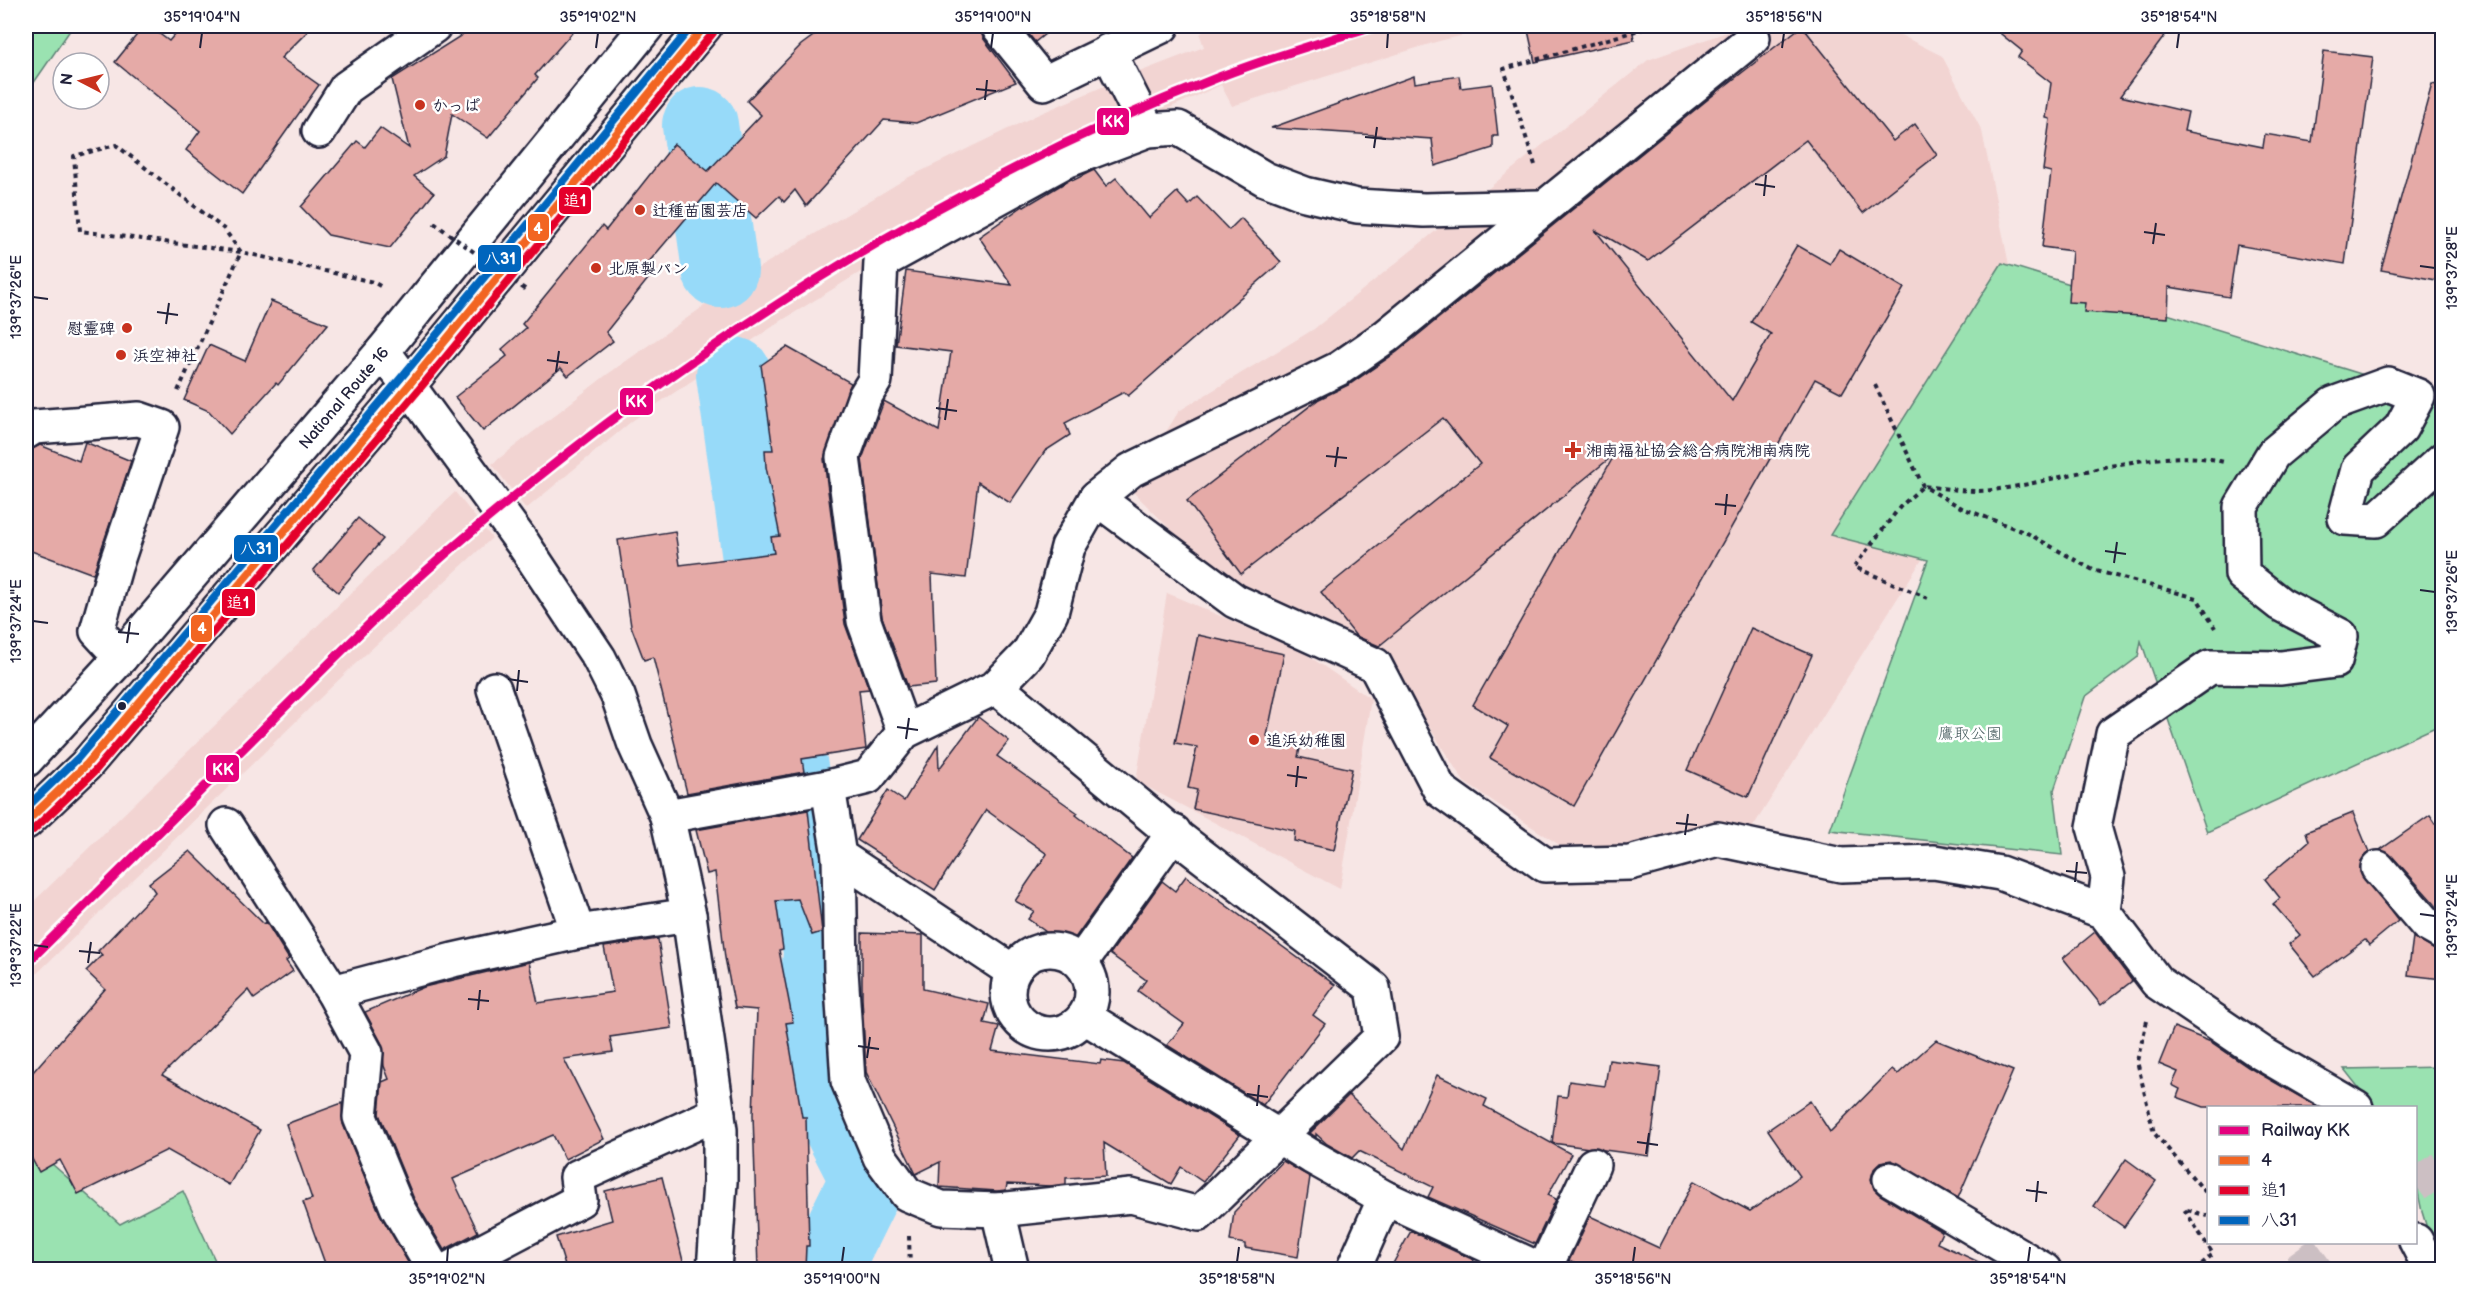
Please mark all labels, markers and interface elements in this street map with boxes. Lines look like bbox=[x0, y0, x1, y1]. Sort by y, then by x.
text: 35°19'04"N bbox=[163, 8, 241, 27]
text: 35°19'02"N bbox=[560, 8, 636, 27]
text: 35°19'00"N bbox=[955, 8, 1031, 27]
text: 35°18'58"N bbox=[1350, 8, 1426, 27]
text: 35°18'56"N bbox=[1745, 8, 1823, 27]
text: 35°18'54"N bbox=[2140, 8, 2218, 27]
north arrow bbox=[51, 51, 111, 111]
text: N bbox=[57, 72, 78, 86]
place label: かっぱ bbox=[432, 97, 480, 116]
marker: かっぱ bbox=[413, 98, 427, 112]
line badge: KK bbox=[1096, 107, 1130, 136]
text: KK bbox=[1102, 113, 1124, 132]
line badge: 追1 bbox=[558, 186, 592, 215]
text: 追1 bbox=[564, 192, 586, 211]
place label: 辻種苗園芸店 bbox=[652, 202, 748, 221]
marker: 辻種苗園芸店 bbox=[633, 203, 647, 217]
line badge: 4 bbox=[527, 213, 550, 242]
text: 4 bbox=[533, 220, 543, 239]
text: 139°37'28"E bbox=[2443, 226, 2462, 310]
line badge: 八31 bbox=[477, 244, 522, 273]
text: 八31 bbox=[484, 250, 516, 269]
text: 139°37'26"E bbox=[7, 255, 26, 339]
place label: 北原製パン bbox=[608, 260, 688, 279]
marker: 北原製パン bbox=[589, 261, 603, 275]
place label: 慰霊碑 bbox=[67, 320, 115, 339]
marker: 慰霊碑 bbox=[120, 321, 134, 335]
street label: National Route 16 bbox=[296, 343, 394, 453]
place label: 浜空神社 bbox=[133, 347, 197, 366]
marker: 浜空神社 bbox=[114, 348, 128, 362]
line badge: KK bbox=[619, 387, 654, 416]
text: KK bbox=[625, 393, 647, 412]
marker: 湘南福祉協会総合病院湘南病院 bbox=[1564, 441, 1582, 459]
place label: 湘南福祉協会総合病院湘南病院 bbox=[1586, 442, 1810, 461]
line badge: 八31 bbox=[233, 534, 279, 563]
text: 八31 bbox=[240, 540, 272, 559]
text: 139°37'26"E bbox=[2443, 550, 2462, 634]
text: 139°37'24"E bbox=[7, 579, 26, 663]
line badge: 追1 bbox=[221, 588, 256, 617]
text: 追1 bbox=[227, 594, 249, 613]
line badge: 4 bbox=[190, 614, 213, 643]
text: 4 bbox=[197, 620, 207, 639]
unlabelled marker bbox=[116, 700, 128, 712]
park label: 鷹取公園 bbox=[1938, 725, 2002, 744]
place label: 追浜幼稚園 bbox=[1266, 732, 1346, 751]
marker: 追浜幼稚園 bbox=[1247, 733, 1261, 747]
line badge: KK bbox=[205, 754, 240, 783]
text: KK bbox=[212, 761, 234, 780]
text: 139°37'24"E bbox=[2443, 874, 2462, 958]
text: 139°37'22"E bbox=[7, 903, 26, 987]
legend bbox=[2207, 1106, 2417, 1244]
text: Railway KK bbox=[2261, 1120, 2350, 1141]
text: 4 bbox=[2261, 1150, 2272, 1171]
text: 追1 bbox=[2261, 1180, 2286, 1201]
text: 八31 bbox=[2261, 1210, 2297, 1231]
text: 35°19'02"N bbox=[409, 1270, 485, 1289]
text: 35°19'00"N bbox=[804, 1270, 880, 1289]
text: 35°18'58"N bbox=[1199, 1270, 1275, 1289]
text: 35°18'56"N bbox=[1594, 1270, 1672, 1289]
text: 35°18'54"N bbox=[1989, 1270, 2067, 1289]

